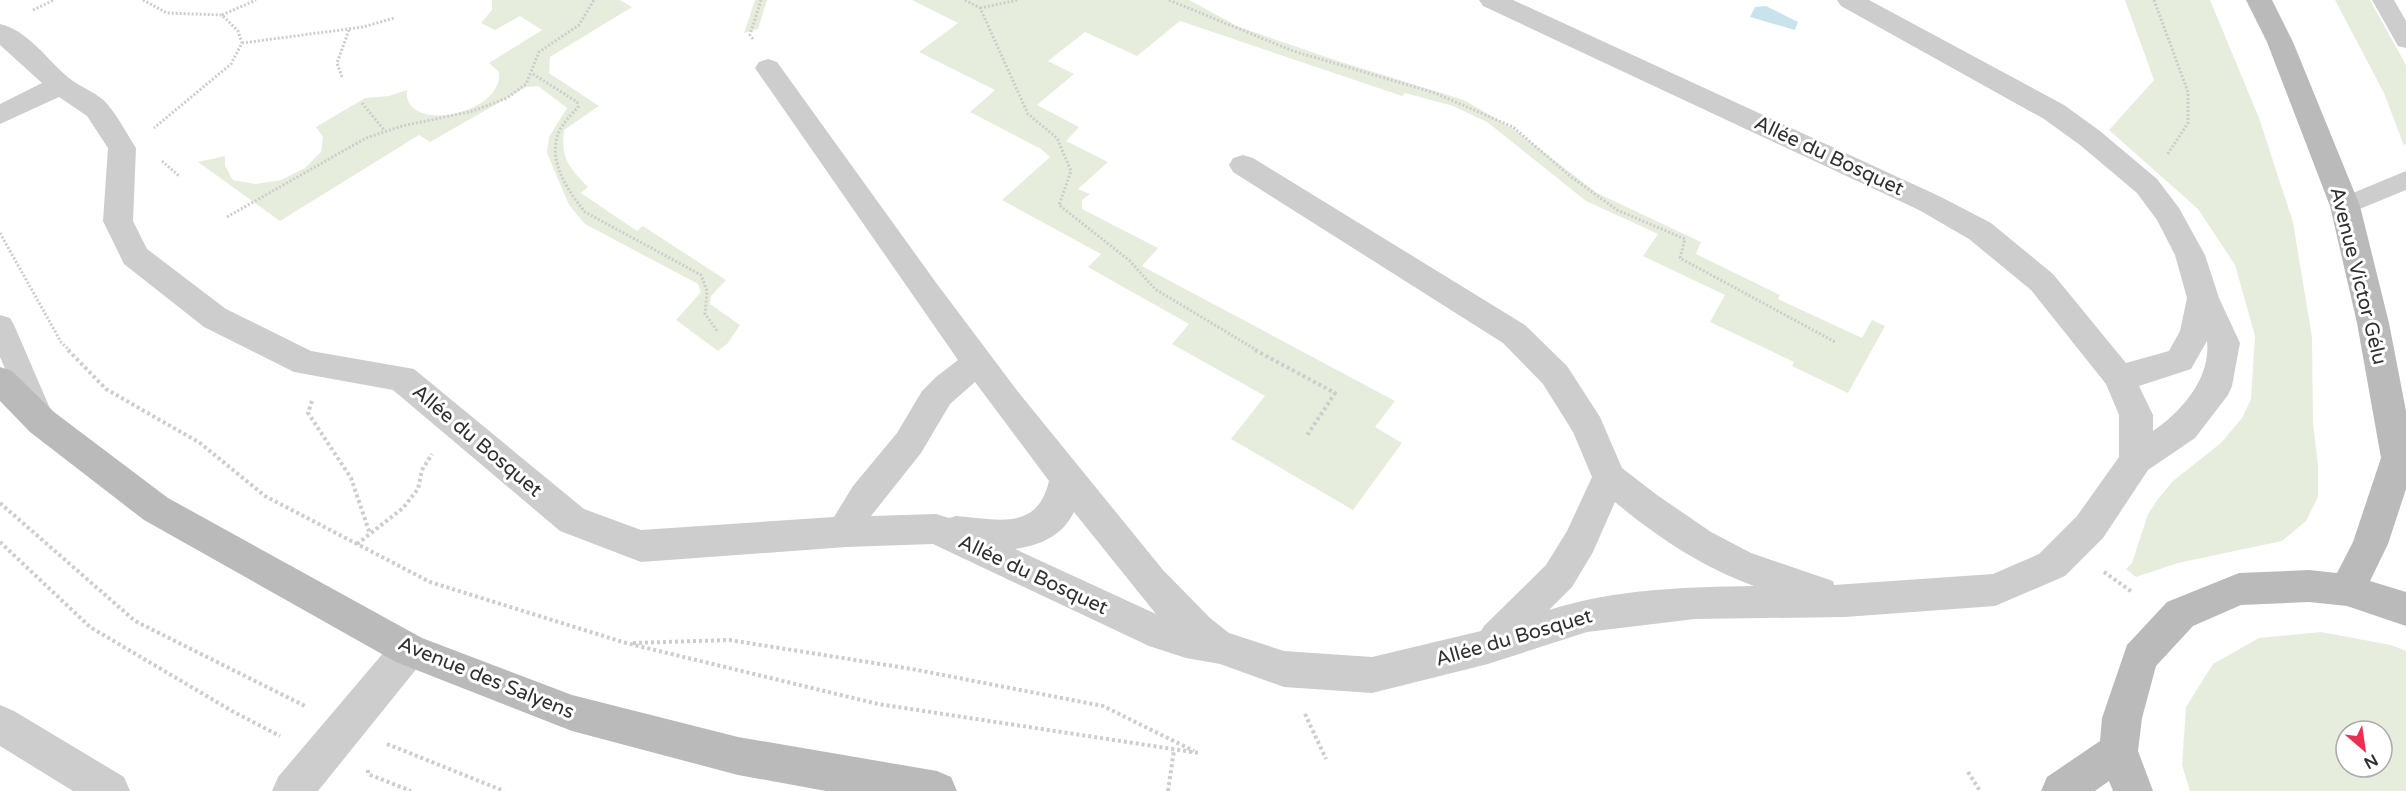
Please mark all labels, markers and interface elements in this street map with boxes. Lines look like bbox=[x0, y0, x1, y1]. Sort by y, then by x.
street label: Allée du Bosquet bbox=[1751, 111, 1908, 201]
street label: Avenue Victor Gélu bbox=[2324, 185, 2392, 367]
street label: Allée du Bosquet bbox=[407, 380, 547, 502]
street label: Allée du Bosquet bbox=[955, 530, 1112, 620]
street label: Allée du Bosquet bbox=[1433, 604, 1595, 672]
street label: Avenue des Salyens bbox=[394, 632, 578, 724]
north arrow bbox=[2334, 719, 2394, 779]
text: N bbox=[2360, 749, 2381, 773]

